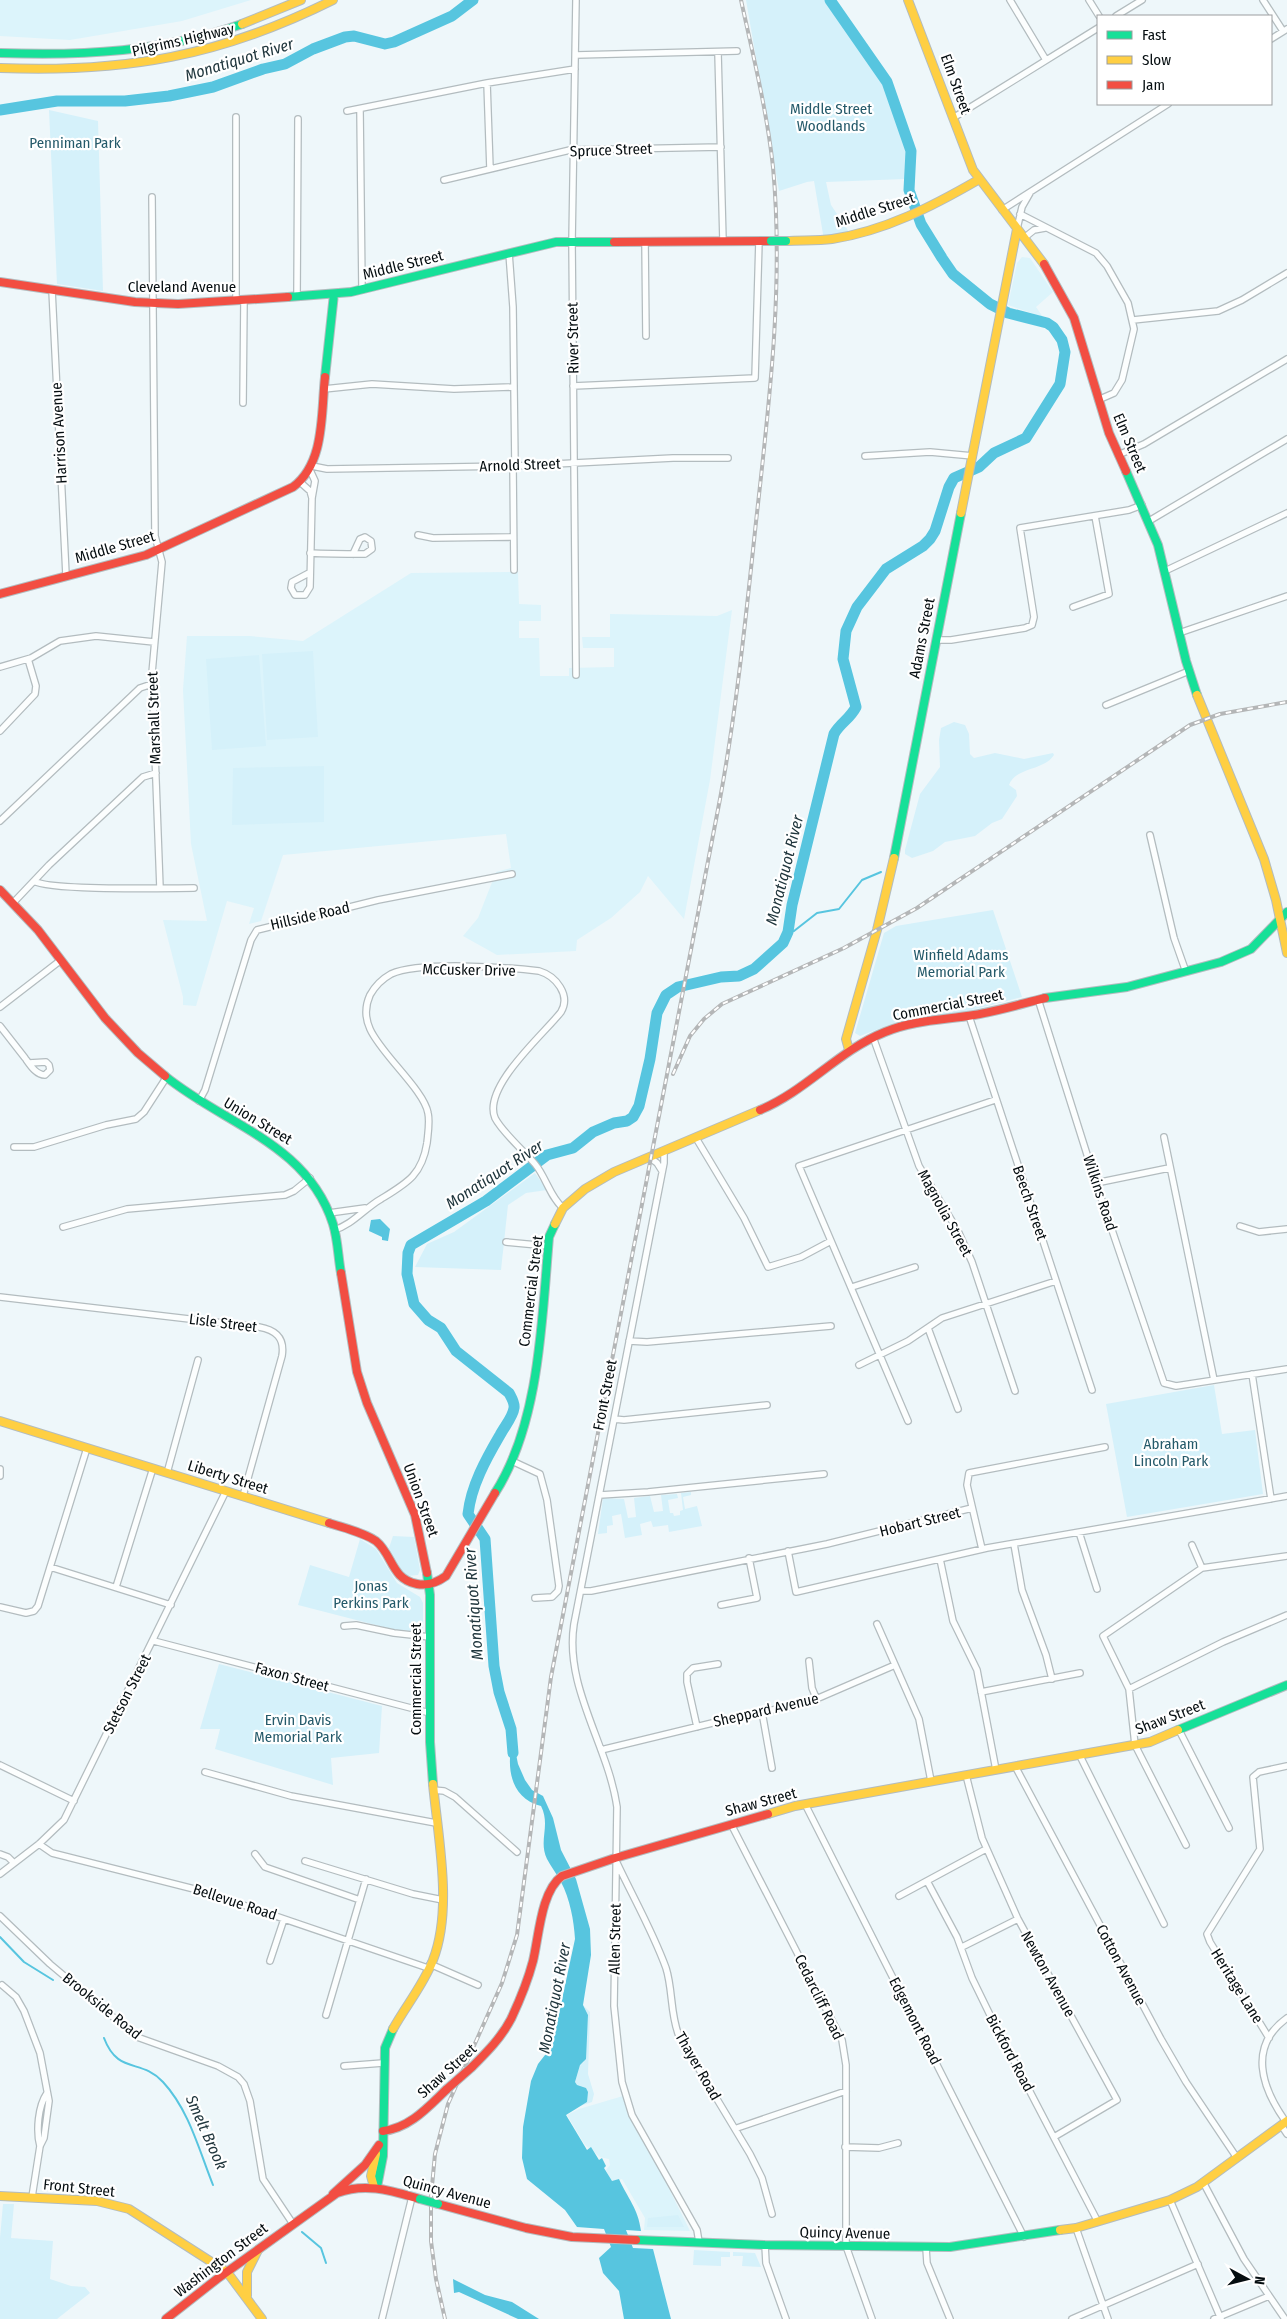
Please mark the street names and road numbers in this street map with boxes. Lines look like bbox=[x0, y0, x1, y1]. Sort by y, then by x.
street label: Pilgrims Highway bbox=[130, 19, 236, 61]
street label: Elm Street bbox=[937, 51, 975, 117]
street label: Spruce Street bbox=[569, 140, 653, 160]
street label: Middle Street bbox=[833, 189, 917, 231]
street label: Middle Street bbox=[361, 246, 445, 284]
street label: Cleveland Avenue bbox=[128, 278, 236, 296]
street label: River Street bbox=[563, 302, 583, 374]
street label: Harrison Avenue bbox=[47, 382, 71, 484]
street label: Elm Street bbox=[1109, 411, 1151, 476]
street label: Arnold Street bbox=[479, 455, 561, 475]
street label: Middle Street bbox=[73, 527, 157, 567]
street label: Adams Street bbox=[905, 596, 939, 680]
street label: Marshall Street bbox=[143, 671, 165, 765]
street label: Hillside Road bbox=[268, 898, 352, 934]
street label: McCusker Drive bbox=[422, 960, 516, 980]
street label: Commercial Street bbox=[891, 985, 1005, 1025]
street label: Union Street bbox=[220, 1094, 296, 1149]
street label: Wilkins Road bbox=[1079, 1153, 1121, 1233]
street label: Beech Street bbox=[1009, 1163, 1051, 1243]
street label: Magnolia Street bbox=[914, 1167, 976, 1260]
street label: Commercial Street bbox=[515, 1234, 547, 1348]
street label: Lisle Street bbox=[188, 1310, 258, 1336]
street label: Front Street bbox=[589, 1358, 621, 1432]
street label: Liberty Street bbox=[186, 1456, 270, 1498]
street label: Union Street bbox=[399, 1461, 443, 1539]
street label: Hobart Street bbox=[878, 1503, 962, 1541]
street label: Commercial Street bbox=[407, 1623, 425, 1735]
street label: Stetson Street bbox=[99, 1651, 155, 1737]
street label: Faxon Street bbox=[253, 1659, 331, 1696]
street label: Sheppard Avenue bbox=[712, 1689, 820, 1731]
street label: Shaw Street bbox=[1133, 1696, 1207, 1738]
street label: Shaw Street bbox=[723, 1784, 799, 1820]
street label: Bellevue Road bbox=[191, 1880, 279, 1924]
street label: Allen Street bbox=[605, 1903, 625, 1975]
street label: Cotton Avenue bbox=[1092, 1921, 1150, 2009]
street label: Newton Avenue bbox=[1017, 1928, 1079, 2020]
street label: Heritage Lane bbox=[1207, 1945, 1267, 2027]
street label: Cedarcliff Road bbox=[791, 1951, 847, 2043]
street label: Brookside Road bbox=[59, 1969, 145, 2043]
street label: Edgemont Road bbox=[885, 1974, 945, 2068]
street label: Bickford Road bbox=[982, 2011, 1038, 2095]
street label: Thayer Road bbox=[671, 2029, 725, 2103]
street label: Shaw Street bbox=[414, 2040, 480, 2102]
street label: Quincy Avenue bbox=[401, 2172, 493, 2212]
street label: Front Street bbox=[42, 2175, 116, 2201]
street label: Washington Street bbox=[171, 2219, 271, 2301]
street label: Quincy Avenue bbox=[800, 2223, 890, 2243]

